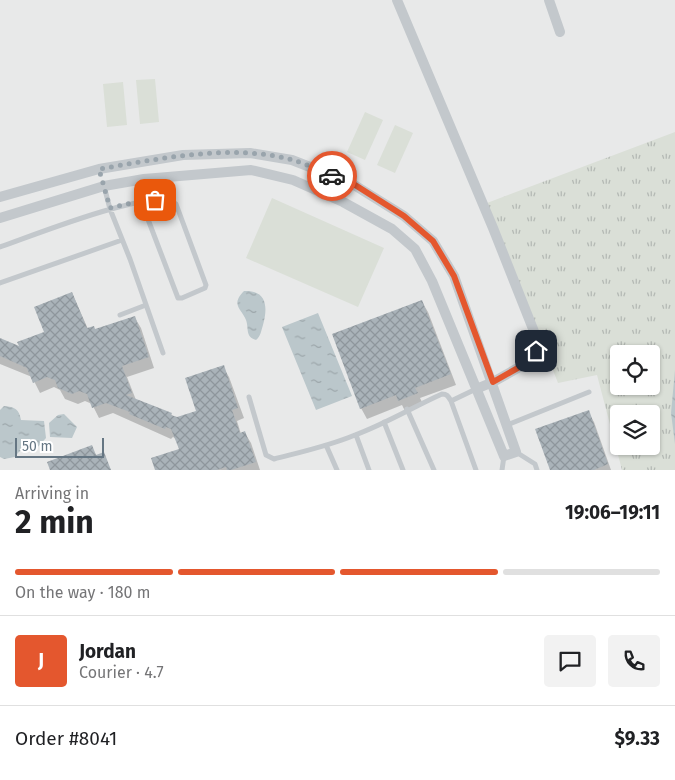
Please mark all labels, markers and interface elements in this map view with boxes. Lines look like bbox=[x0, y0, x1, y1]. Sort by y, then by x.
courier bbox=[307, 151, 357, 201]
icon: car bbox=[318, 162, 346, 190]
pin bbox=[134, 179, 176, 221]
icon: bag bbox=[141, 186, 169, 214]
pin bbox=[515, 330, 557, 372]
icon: home bbox=[522, 337, 550, 365]
map controls bbox=[610, 345, 660, 455]
button: locate bbox=[610, 345, 660, 395]
button: layers bbox=[610, 405, 660, 455]
scale bar bbox=[15, 435, 104, 458]
text: 50 m bbox=[22, 438, 53, 455]
text: Arriving in bbox=[15, 484, 89, 503]
text: 19:06–19:11 bbox=[565, 501, 660, 524]
text: 2 min bbox=[15, 503, 94, 541]
text: On the way · 180 m bbox=[15, 583, 150, 602]
button: chat bbox=[544, 635, 596, 687]
button: phone bbox=[608, 635, 660, 687]
text: Jordan bbox=[79, 640, 136, 663]
text: J bbox=[38, 649, 44, 672]
text: Courier · 4.7 bbox=[79, 663, 164, 682]
text: Order #8041 bbox=[15, 727, 117, 750]
text: $9.33 bbox=[615, 727, 660, 750]

